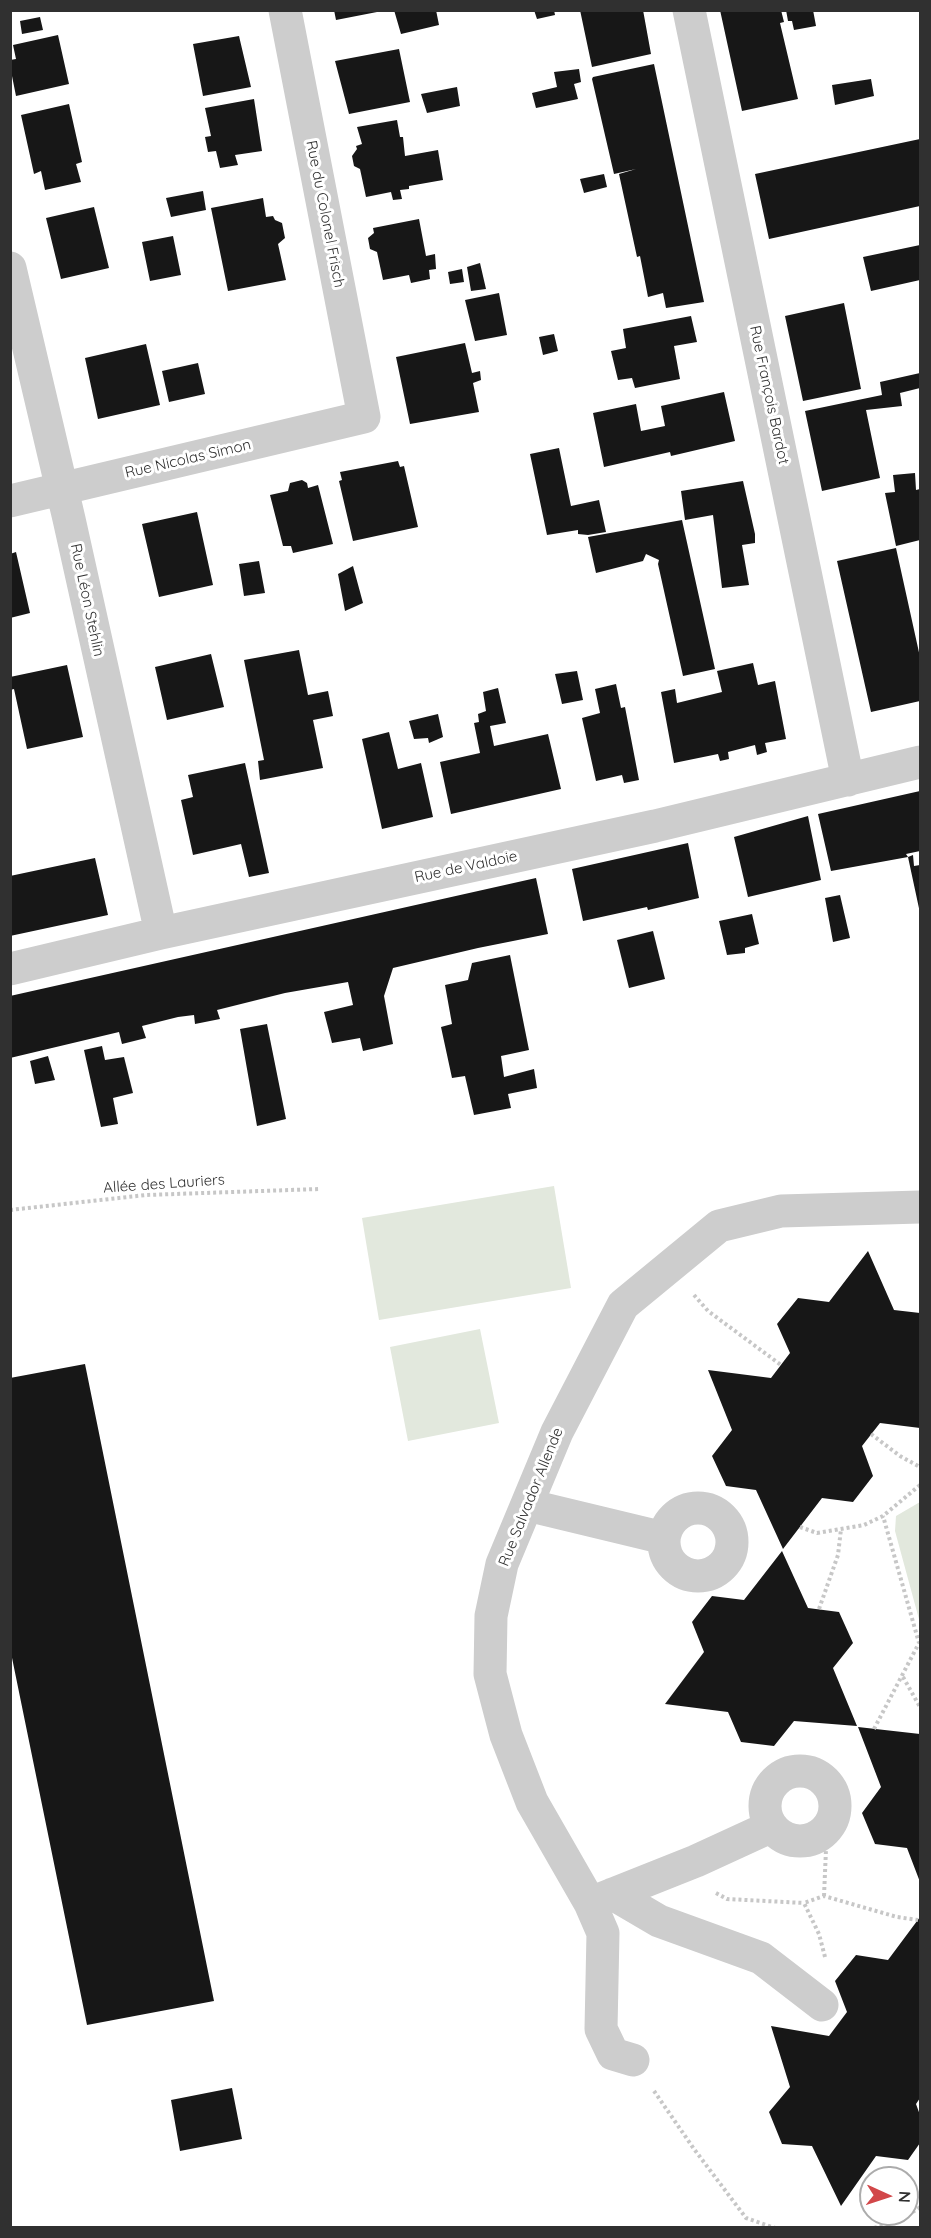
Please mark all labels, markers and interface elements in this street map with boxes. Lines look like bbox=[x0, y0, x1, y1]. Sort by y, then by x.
street label: Rue du Colonel Frisch bbox=[302, 139, 348, 289]
street label: Rue François Bardot bbox=[745, 324, 793, 466]
street label: Rue Nicolas Simon bbox=[123, 436, 253, 482]
street label: Rue Léon Stehlin bbox=[66, 542, 108, 658]
street label: Rue de Valdoie bbox=[413, 847, 519, 887]
street label: Allée des Lauriers bbox=[103, 1171, 225, 1197]
street label: Rue Salvador Allende bbox=[495, 1425, 567, 1569]
north arrow bbox=[859, 2166, 919, 2226]
text: N bbox=[895, 2190, 915, 2203]

